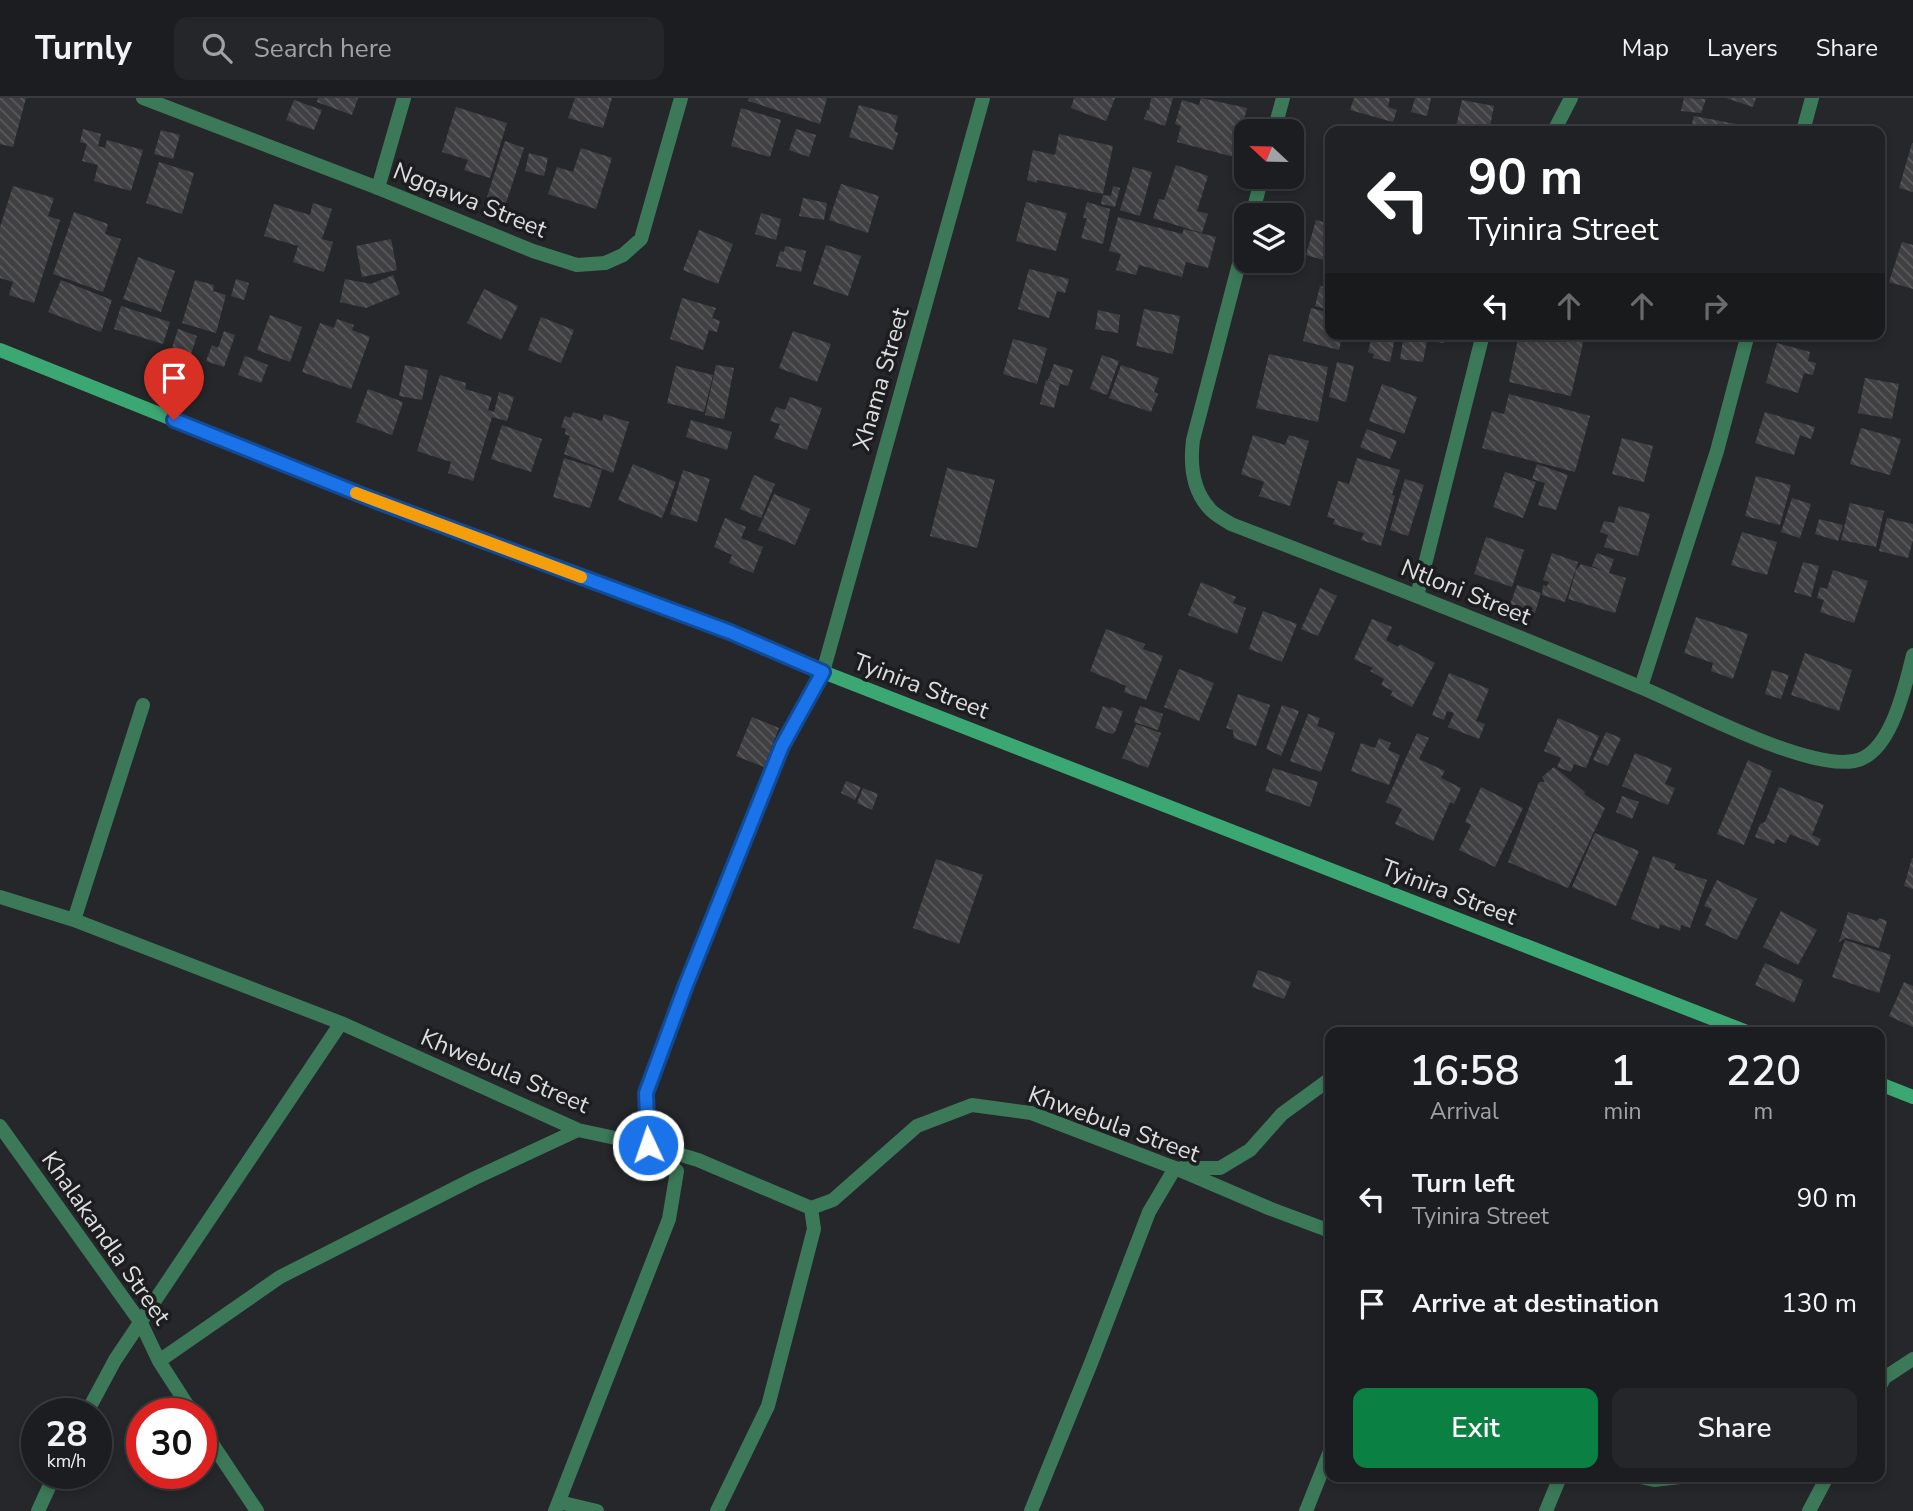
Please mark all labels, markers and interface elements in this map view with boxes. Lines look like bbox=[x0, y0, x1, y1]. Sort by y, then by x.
search box bbox=[174, 17, 664, 80]
text: Turnly bbox=[35, 26, 132, 71]
icon: search bbox=[198, 29, 236, 67]
text: Search here bbox=[254, 31, 392, 66]
text: Map bbox=[1622, 32, 1669, 64]
text: Layers bbox=[1707, 32, 1778, 64]
text: Share bbox=[1816, 32, 1878, 64]
north arrow bbox=[1234, 119, 1304, 189]
map controls bbox=[1234, 119, 1304, 273]
text: 90 m bbox=[1468, 144, 1583, 211]
icon: left bbox=[1353, 154, 1444, 245]
street label: Ngqawa Street bbox=[389, 155, 552, 246]
button: layers bbox=[1234, 203, 1304, 273]
text: Tyinira Street bbox=[1468, 208, 1658, 251]
icon: left bbox=[1477, 287, 1515, 325]
icon: ahead bbox=[1550, 287, 1588, 325]
icon: ahead bbox=[1623, 287, 1661, 325]
icon: right bbox=[1696, 287, 1734, 325]
street label: Xhama Street bbox=[845, 303, 917, 454]
pin bbox=[144, 348, 204, 420]
icon: arrive bbox=[155, 359, 193, 397]
street label: Ntloni Street bbox=[1396, 551, 1536, 633]
street label: Tyinira Street bbox=[849, 645, 994, 727]
street label: Tyinira Street bbox=[1377, 851, 1522, 933]
street label: Khwebula Street bbox=[416, 1021, 595, 1121]
text: 16:58 bbox=[1409, 1043, 1520, 1100]
text: 1 bbox=[1610, 1043, 1635, 1100]
text: 220 bbox=[1725, 1043, 1801, 1100]
street label: Khwebula Street bbox=[1024, 1078, 1205, 1170]
text: Arrival bbox=[1430, 1096, 1499, 1127]
text: min bbox=[1604, 1096, 1642, 1127]
text: m bbox=[1753, 1096, 1773, 1127]
position arrow bbox=[611, 1108, 685, 1182]
street label: Khalakandla Street bbox=[34, 1145, 178, 1332]
text: Turn left bbox=[1412, 1166, 1515, 1201]
icon: left bbox=[1353, 1180, 1391, 1218]
text: 90 m bbox=[1797, 1181, 1857, 1216]
text: Tyinira Street bbox=[1412, 1201, 1549, 1232]
icon: arrive bbox=[1353, 1285, 1391, 1323]
text: Arrive at destination bbox=[1412, 1286, 1659, 1321]
text: 130 m bbox=[1781, 1286, 1857, 1321]
button: Exit bbox=[1353, 1388, 1598, 1468]
button: Share bbox=[1612, 1388, 1857, 1468]
speed limit sign: 30 bbox=[126, 1398, 217, 1489]
text: 28 bbox=[45, 1411, 88, 1458]
text: km/h bbox=[47, 1449, 86, 1473]

